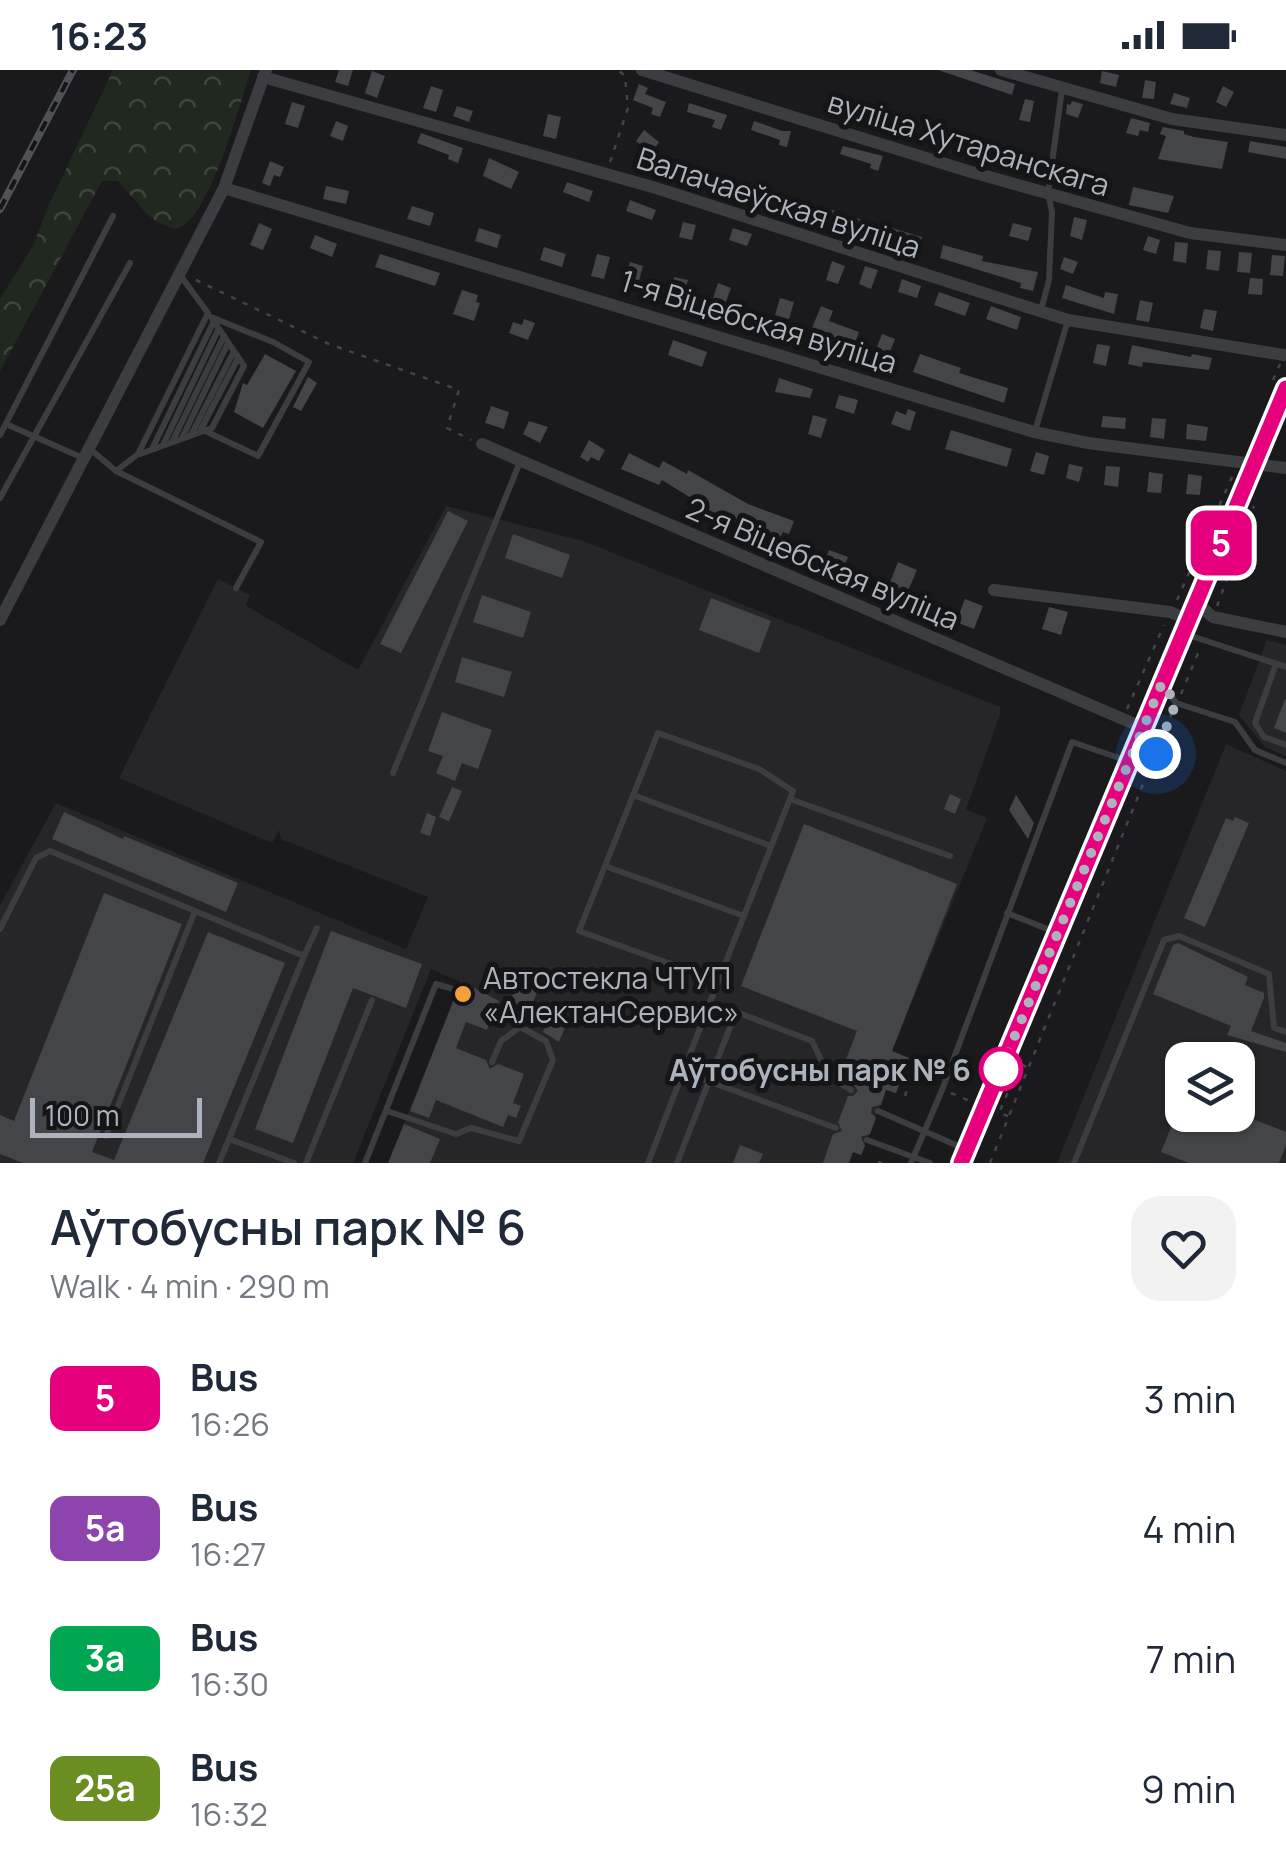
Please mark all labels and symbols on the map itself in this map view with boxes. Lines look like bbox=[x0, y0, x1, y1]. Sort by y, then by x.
street label: вуліца Хутаранскага bbox=[823, 81, 1115, 205]
street label: Валачаеўская вуліца bbox=[632, 137, 926, 267]
street label: 1-я Віцебская вуліца bbox=[616, 259, 902, 383]
street label: 2-я Віцебская вуліца bbox=[680, 487, 966, 639]
line badge: 5 bbox=[1188, 510, 1254, 576]
your location bbox=[1131, 729, 1181, 779]
place label: Автостекла ЧТУП «АлектанСервис» bbox=[483, 957, 739, 1032]
marker: Автостекла ЧТУП «АлектанСервис» bbox=[452, 983, 474, 1005]
marker: Аўтобусны парк № 6 bbox=[980, 1048, 1022, 1090]
place label: Аўтобусны парк № 6 bbox=[669, 1049, 971, 1090]
scale bar bbox=[30, 1093, 202, 1138]

